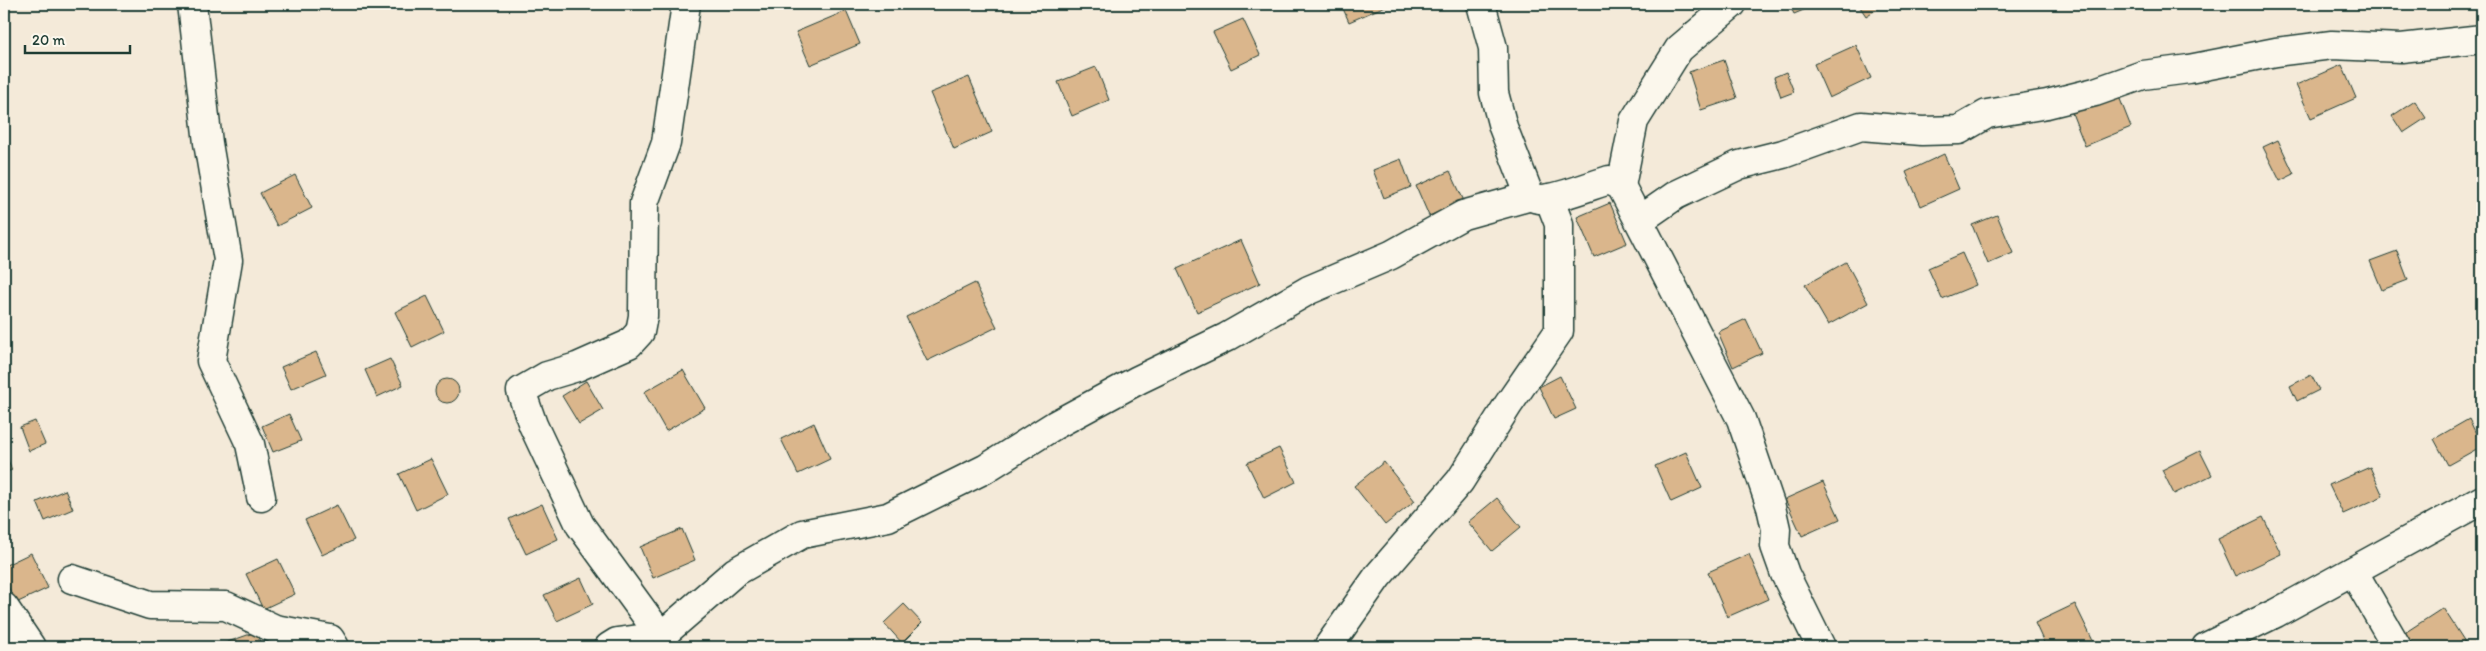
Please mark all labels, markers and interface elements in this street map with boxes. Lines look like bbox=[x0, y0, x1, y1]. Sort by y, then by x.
scale bar bbox=[25, 22, 130, 54]
text: 20 m bbox=[32, 31, 66, 49]

